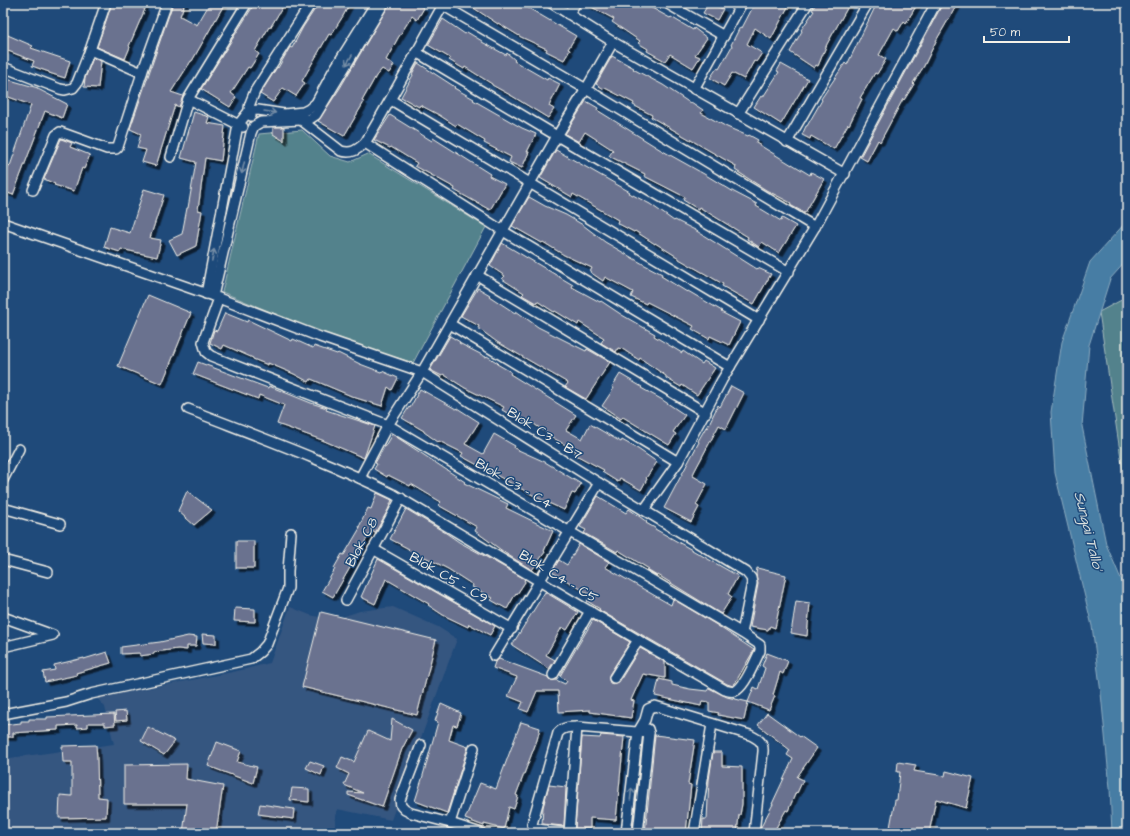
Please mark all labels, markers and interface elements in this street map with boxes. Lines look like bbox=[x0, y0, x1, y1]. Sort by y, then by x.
scale bar bbox=[984, 18, 1069, 44]
text: 50 m bbox=[990, 24, 1021, 41]
one-way arrow bbox=[345, 54, 353, 66]
one-way arrow bbox=[263, 108, 276, 116]
one-way arrow bbox=[238, 161, 246, 174]
one-way arrow bbox=[209, 249, 217, 262]
street label: Blok C3 - B7 bbox=[503, 403, 586, 465]
street label: Blok C3 - C4 bbox=[471, 454, 556, 514]
water label: Sungai Tallo' bbox=[1068, 489, 1109, 576]
street label: Blok C8 bbox=[341, 514, 383, 571]
street label: Blok C4 - C5 bbox=[515, 545, 602, 608]
street label: Blok C5 - C9 bbox=[406, 547, 491, 608]
one-way arrow bbox=[627, 788, 634, 801]

